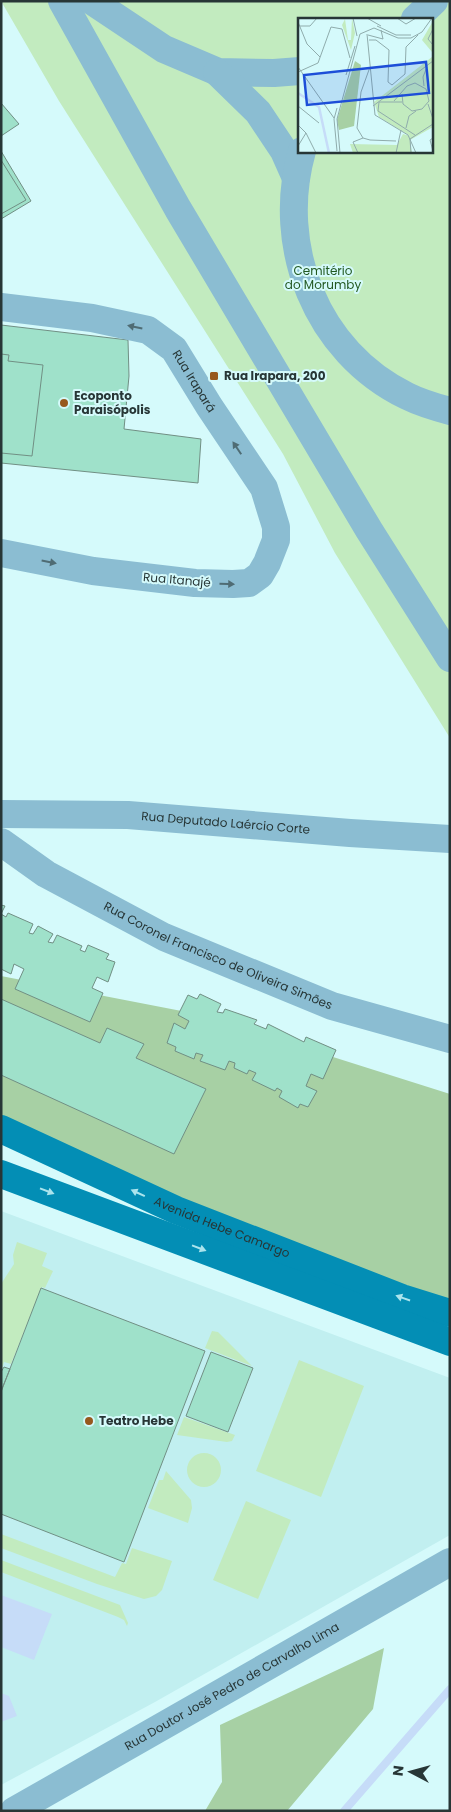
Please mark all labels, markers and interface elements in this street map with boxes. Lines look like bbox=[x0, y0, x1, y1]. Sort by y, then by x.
inset map bbox=[298, 18, 434, 152]
park label: Cemitério do Morumby bbox=[285, 262, 361, 293]
one-way arrow bbox=[127, 323, 142, 331]
street label: Rua Irapará bbox=[168, 346, 220, 416]
place label: Rua Irapara, 200 bbox=[224, 367, 326, 384]
marker: Rua Irapara, 200 bbox=[208, 370, 220, 382]
place label: Ecoponto Paraisópolis bbox=[74, 387, 151, 418]
marker: Ecoponto Paraisópolis bbox=[58, 397, 70, 409]
one-way arrow bbox=[232, 441, 241, 454]
one-way arrow bbox=[41, 558, 57, 566]
street label: Rua Itanajé bbox=[142, 568, 212, 591]
one-way arrow bbox=[220, 580, 236, 588]
street label: Rua Deputado Laércio Corte bbox=[141, 807, 311, 838]
street label: Rua Coronel Francisco de Oliveira Simões bbox=[101, 897, 335, 1013]
one-way arrow bbox=[40, 1187, 55, 1195]
one-way arrow bbox=[131, 1188, 145, 1196]
street label: Avenida Hebe Camargo bbox=[151, 1192, 293, 1262]
one-way arrow bbox=[192, 1244, 207, 1252]
one-way arrow bbox=[396, 1294, 411, 1301]
place label: Teatro Hebe bbox=[99, 1412, 174, 1429]
marker: Teatro Hebe bbox=[83, 1415, 95, 1427]
street label: Rua Doutor José Pedro de Carvalho Lima bbox=[121, 1618, 342, 1754]
north arrow bbox=[386, 1747, 436, 1797]
text: N bbox=[388, 1764, 409, 1777]

